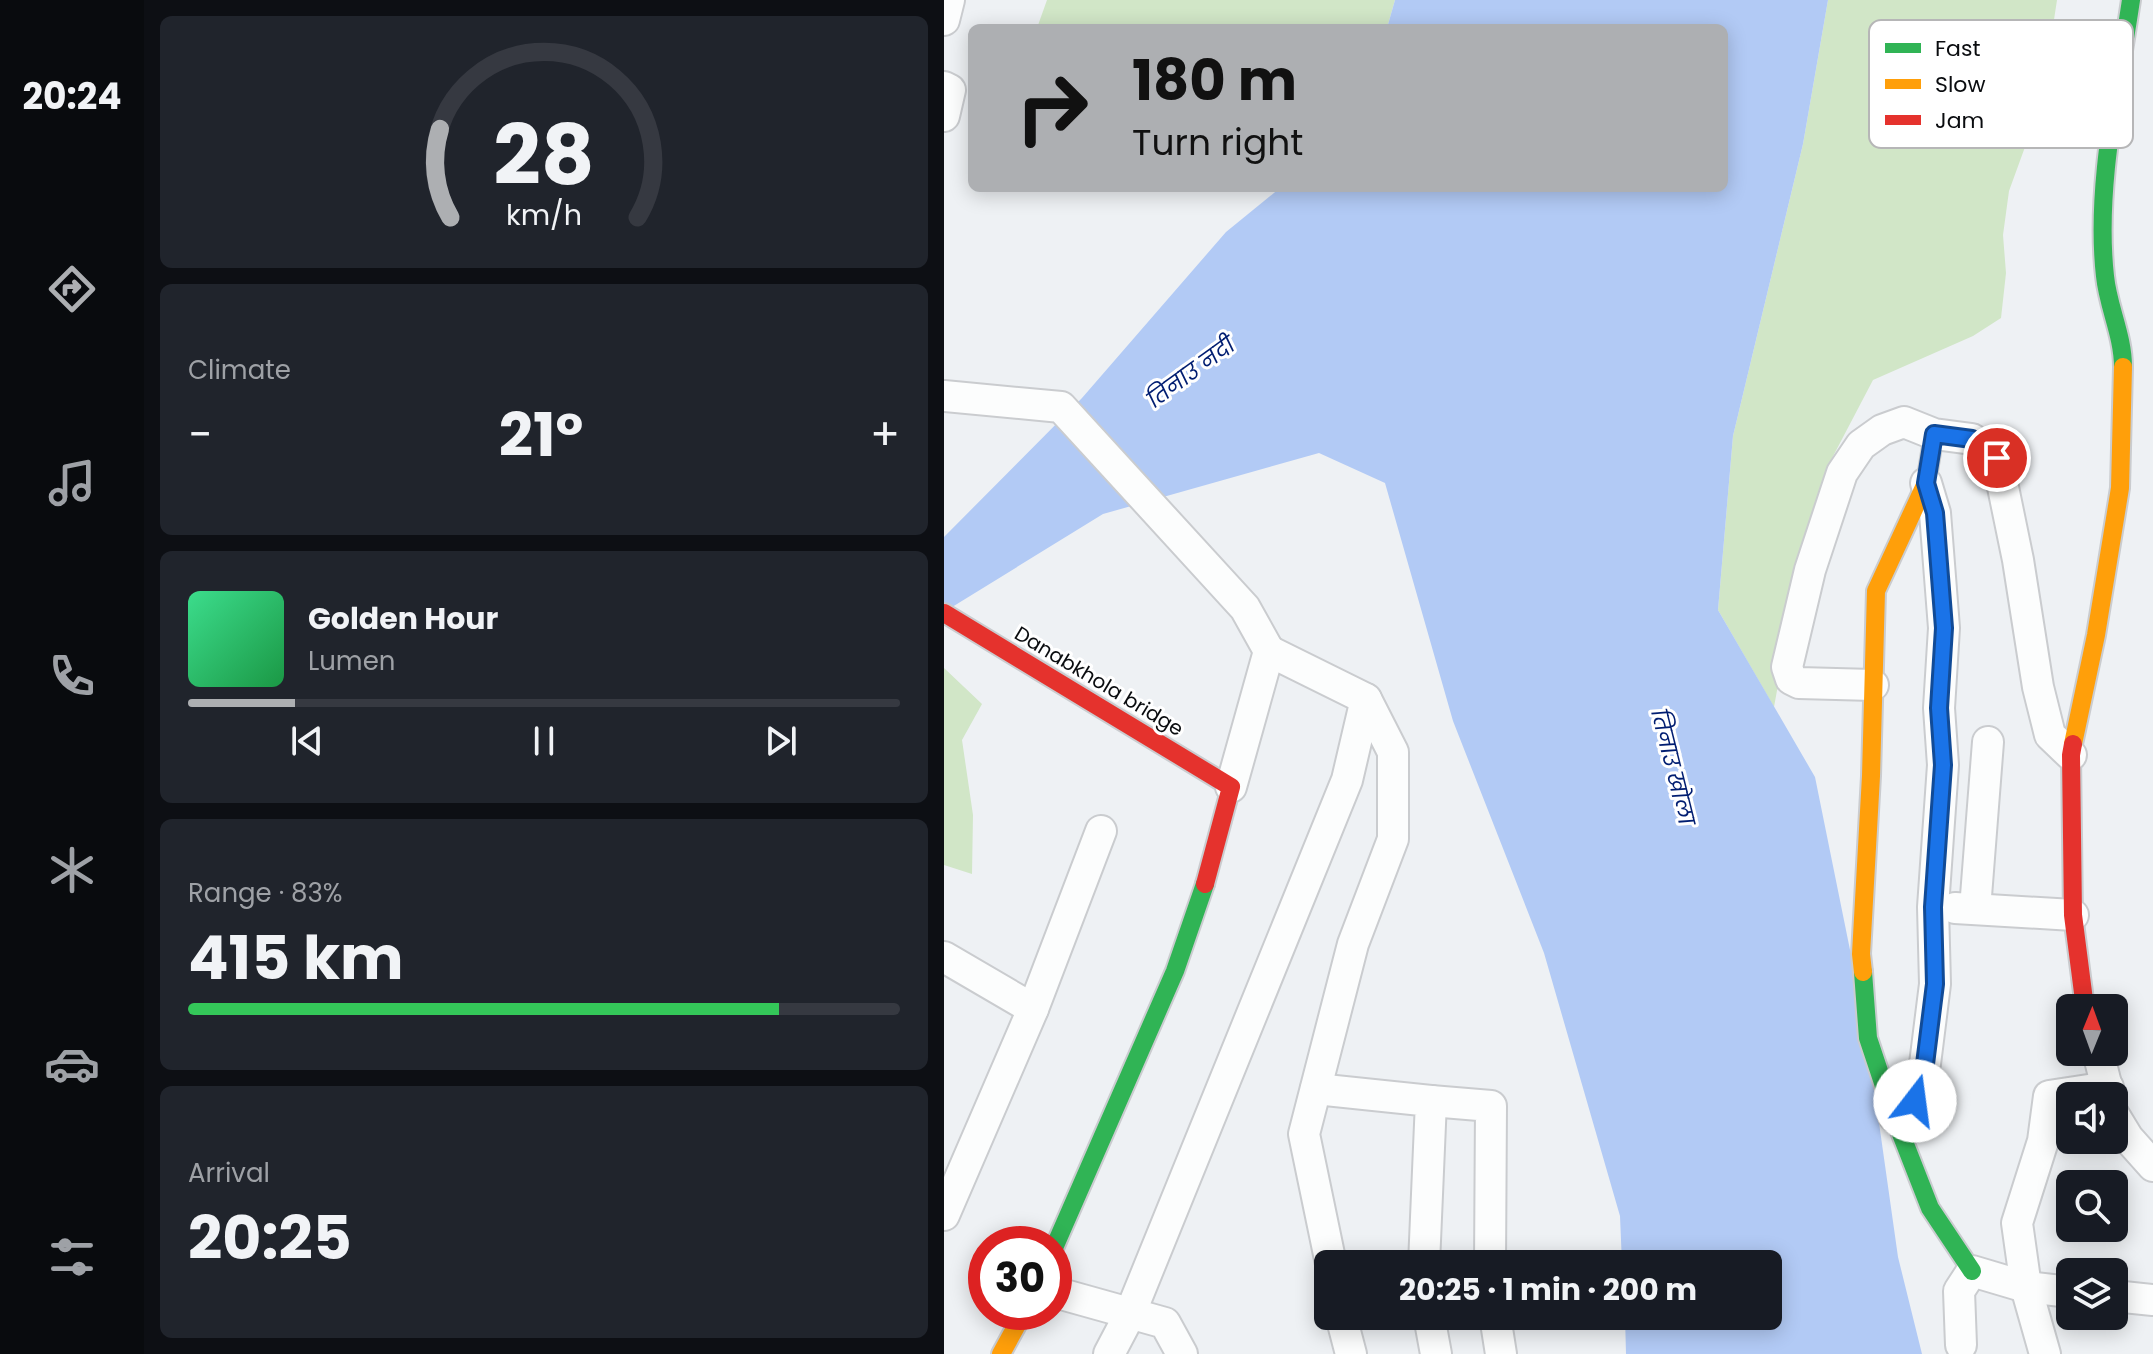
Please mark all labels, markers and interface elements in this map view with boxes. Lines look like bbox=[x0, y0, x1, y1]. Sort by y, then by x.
legend bbox=[1869, 20, 2133, 148]
text: Fast bbox=[1935, 33, 1980, 64]
text: 180 m bbox=[1132, 41, 1297, 120]
icon: right bbox=[1000, 56, 1104, 160]
text: Slow bbox=[1935, 69, 1985, 100]
text: 20:24 bbox=[22, 71, 122, 122]
text: 28 bbox=[493, 96, 595, 212]
text: Jam bbox=[1935, 105, 1984, 136]
text: Turn right bbox=[1132, 117, 1303, 168]
text: km/h bbox=[506, 195, 582, 235]
icon: directions bbox=[44, 261, 100, 317]
water label: तिनाउ नदी bbox=[1141, 328, 1244, 415]
text: Climate bbox=[188, 352, 291, 388]
text: 21° bbox=[499, 393, 583, 477]
text: − bbox=[188, 404, 212, 465]
text: + bbox=[870, 404, 900, 465]
pin bbox=[1963, 424, 2031, 492]
icon: arrive bbox=[1975, 436, 2019, 480]
icon: music bbox=[44, 455, 100, 511]
text: Golden Hour bbox=[308, 597, 498, 640]
street label: Danabkhola bridge bbox=[1009, 619, 1189, 743]
text: Lumen bbox=[308, 643, 395, 679]
icon: phone bbox=[44, 648, 100, 704]
water label: तिनाउ खोला bbox=[1643, 706, 1702, 831]
icon: previous bbox=[285, 719, 329, 763]
icon: pause bbox=[522, 719, 566, 763]
icon: next bbox=[759, 719, 803, 763]
icon: climate bbox=[44, 842, 100, 898]
text: Range · 83% bbox=[188, 875, 343, 911]
text: 415 km bbox=[188, 916, 404, 1000]
north arrow bbox=[2056, 994, 2128, 1066]
map controls bbox=[2056, 994, 2128, 1330]
icon: car bbox=[44, 1036, 100, 1092]
position arrow bbox=[1873, 1059, 1957, 1143]
button: sound bbox=[2056, 1082, 2128, 1154]
text: Arrival bbox=[188, 1155, 270, 1191]
button: search bbox=[2056, 1170, 2128, 1242]
text: 20:25 bbox=[188, 1196, 352, 1280]
speed limit sign: 30 bbox=[968, 1226, 1072, 1330]
icon: filters bbox=[44, 1229, 100, 1285]
button: layers bbox=[2056, 1258, 2128, 1330]
text: 20:25 · 1 min · 200 m bbox=[1399, 1268, 1697, 1311]

